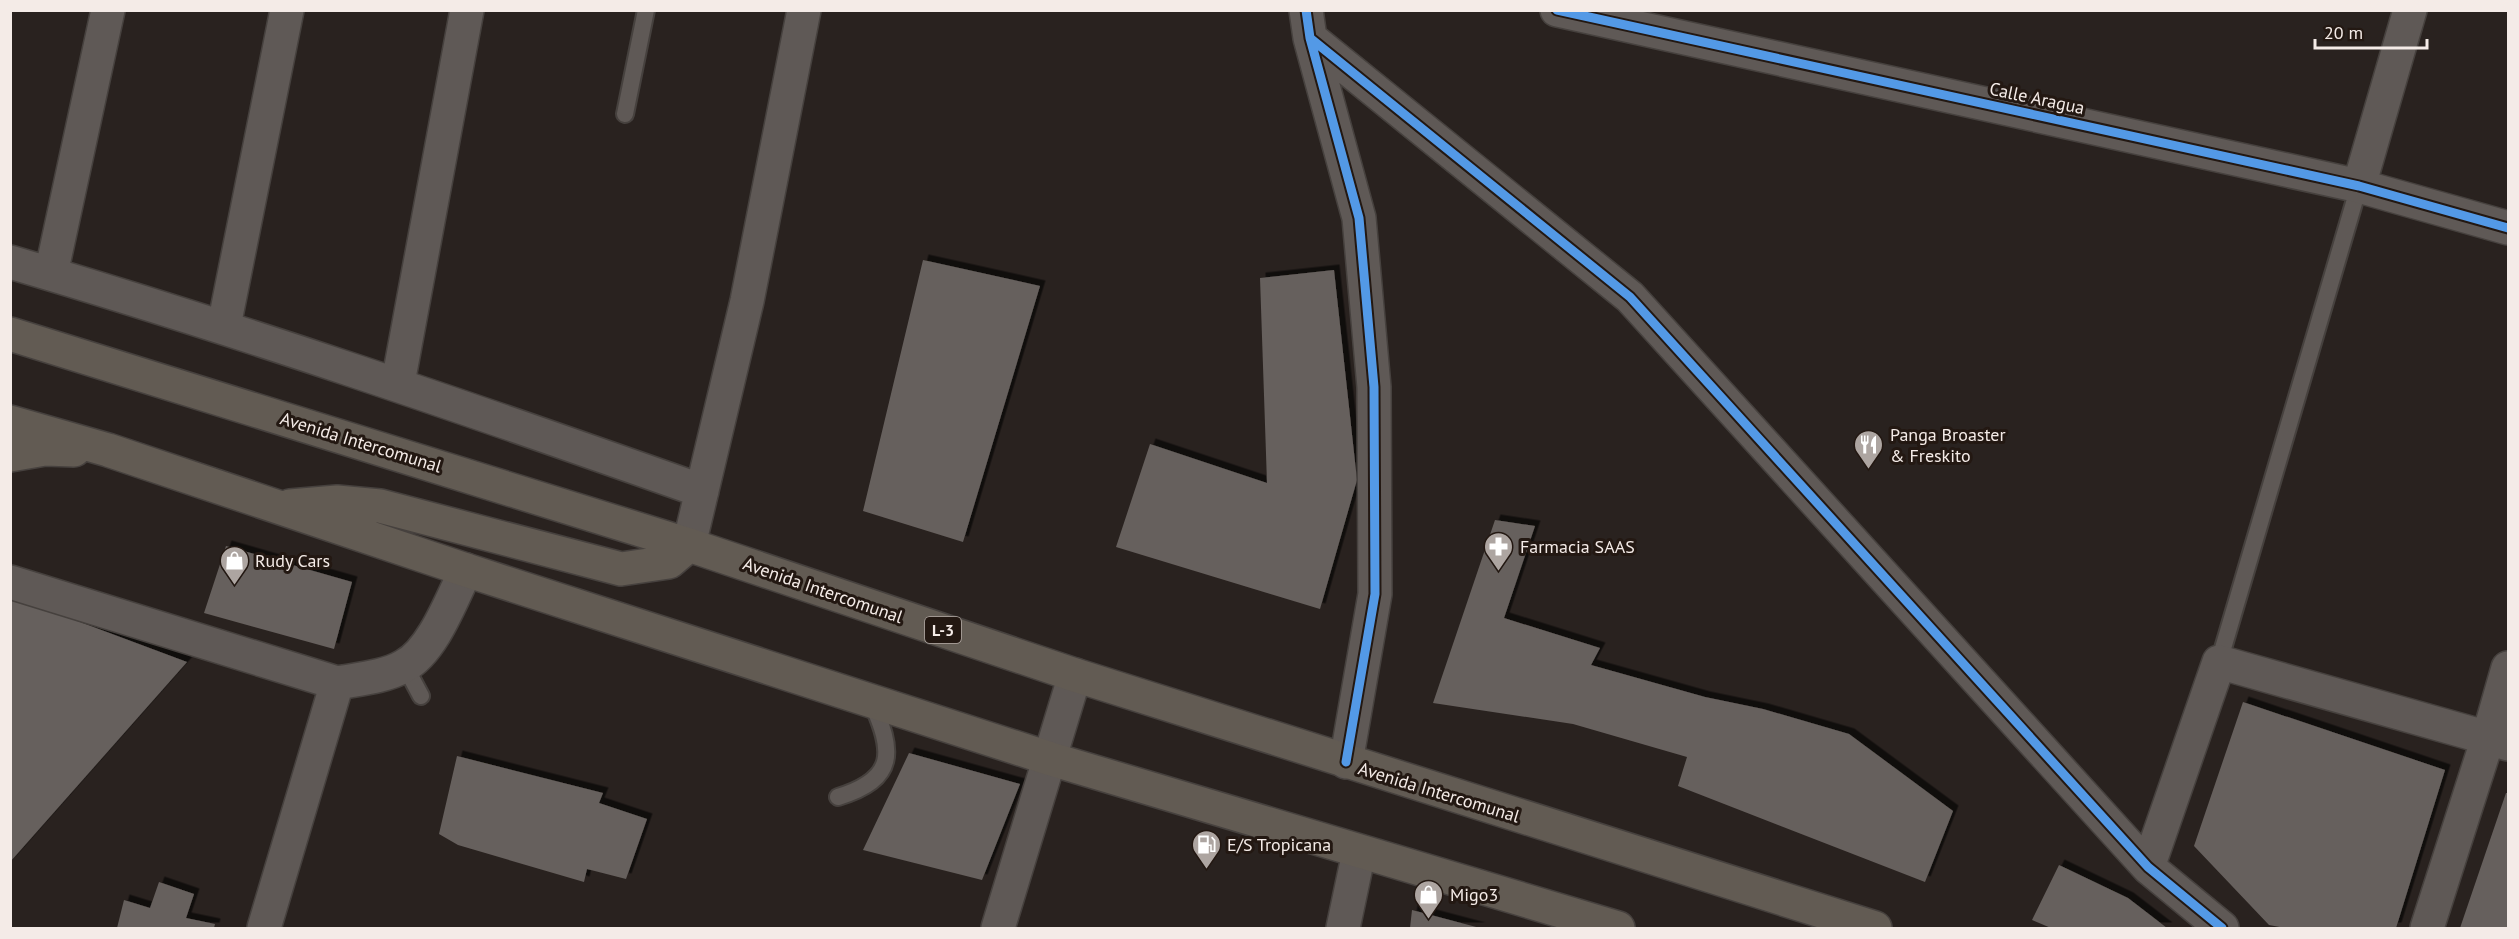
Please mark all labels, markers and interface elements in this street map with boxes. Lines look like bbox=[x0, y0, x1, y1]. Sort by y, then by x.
scale bar bbox=[2315, 12, 2428, 50]
text: 20 m bbox=[2324, 21, 2363, 44]
street label: Calle Aragua bbox=[1987, 77, 2087, 119]
street label: Avenida Intercomunal bbox=[278, 407, 445, 478]
place label: Panga Broaster & Freskito bbox=[1890, 423, 2006, 467]
restaurant icon: Panga Broaster & Freskito bbox=[1853, 428, 1885, 470]
pharmacy icon: Farmacia SAAS bbox=[1483, 530, 1515, 572]
place label: Farmacia SAAS bbox=[1520, 535, 1635, 558]
shop icon: Rudy Cars bbox=[218, 544, 250, 586]
place label: Rudy Cars bbox=[255, 549, 330, 572]
street label: Avenida Intercomunal bbox=[740, 552, 907, 628]
road number: L-3 bbox=[925, 617, 961, 643]
street label: Avenida Intercomunal bbox=[1356, 757, 1523, 828]
fuel station icon: E/S Tropicana bbox=[1190, 828, 1222, 870]
place label: E/S Tropicana bbox=[1227, 833, 1331, 856]
shop icon: Migo3 bbox=[1413, 878, 1445, 920]
place label: Migo3 bbox=[1450, 883, 1498, 906]

